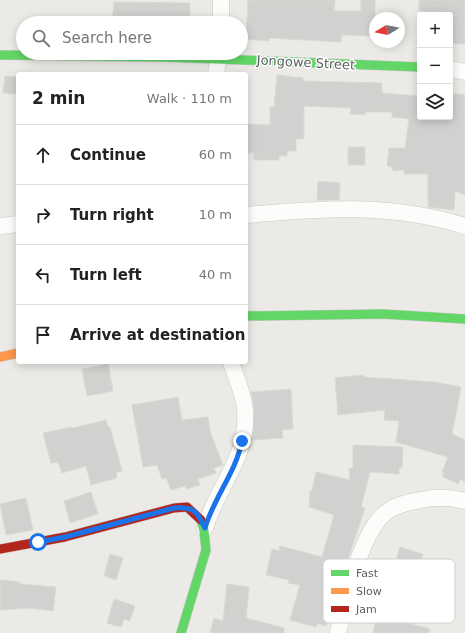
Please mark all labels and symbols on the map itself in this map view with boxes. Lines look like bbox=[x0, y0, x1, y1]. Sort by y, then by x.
north arrow bbox=[369, 12, 405, 48]
street label: Jongowe Street bbox=[255, 52, 356, 73]
route end bbox=[233, 432, 251, 450]
route start bbox=[29, 533, 47, 551]
legend bbox=[323, 559, 455, 623]
text: Fast bbox=[356, 567, 379, 580]
text: Slow bbox=[356, 585, 382, 598]
text: Jam bbox=[355, 603, 377, 616]

